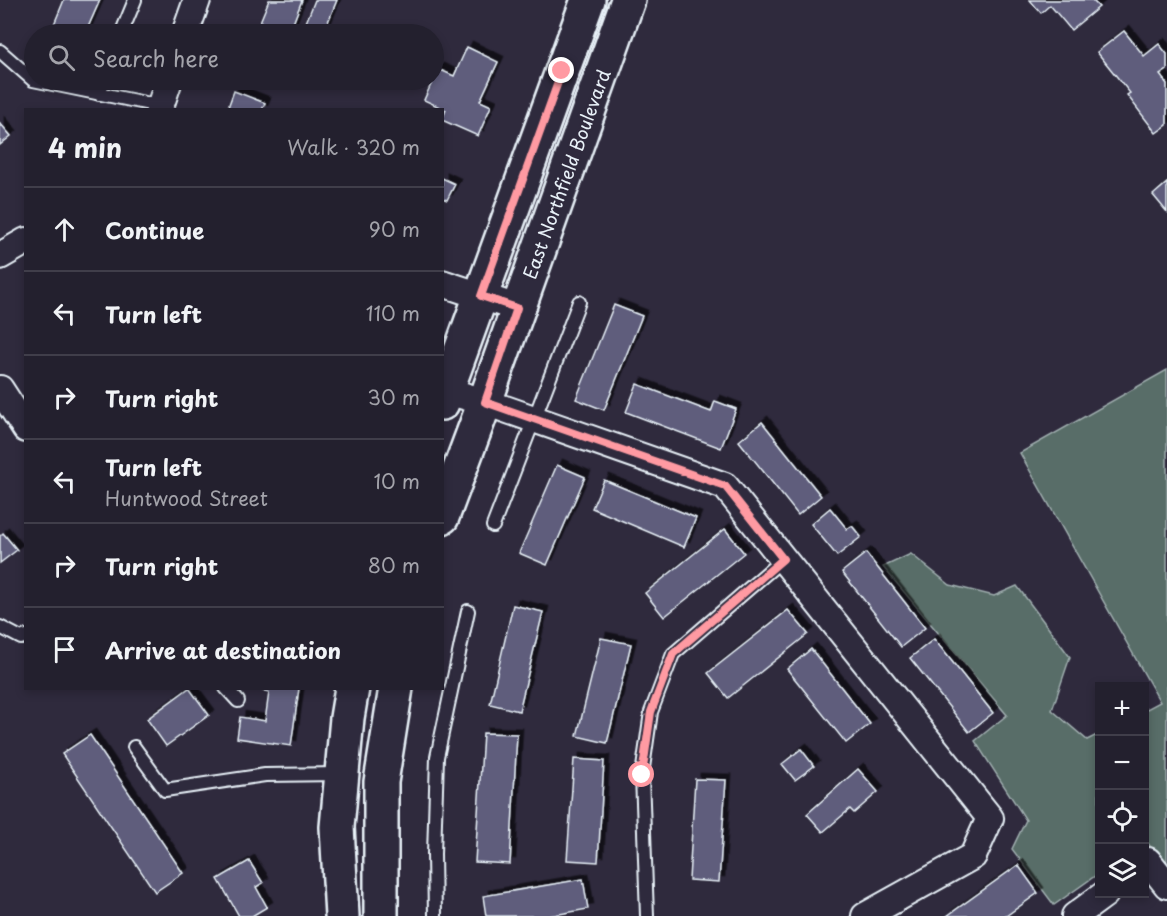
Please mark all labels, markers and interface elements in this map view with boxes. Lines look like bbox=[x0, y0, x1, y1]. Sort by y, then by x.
search box bbox=[24, 24, 444, 90]
icon: search bbox=[45, 41, 78, 74]
text: Search here bbox=[93, 41, 219, 74]
route end bbox=[548, 57, 574, 83]
street label: East Northfield Boulevard bbox=[515, 65, 617, 283]
text: 4 min bbox=[48, 128, 122, 167]
text: Walk · 320 m bbox=[287, 132, 420, 162]
icon: ahead bbox=[48, 213, 81, 246]
text: Continue bbox=[105, 213, 204, 246]
text: 90 m bbox=[369, 214, 420, 244]
icon: left bbox=[48, 297, 81, 330]
text: Turn left bbox=[105, 297, 202, 330]
text: 110 m bbox=[366, 298, 420, 328]
icon: right bbox=[48, 381, 81, 414]
text: Turn right bbox=[105, 381, 218, 414]
text: 30 m bbox=[367, 382, 420, 412]
text: Turn left bbox=[105, 450, 202, 483]
icon: left bbox=[48, 465, 81, 498]
text: 10 m bbox=[373, 466, 420, 496]
text: Huntwood Street bbox=[105, 483, 268, 513]
icon: right bbox=[48, 549, 81, 582]
text: Turn right bbox=[105, 549, 218, 582]
text: 80 m bbox=[368, 550, 420, 580]
icon: arrive bbox=[48, 633, 81, 666]
text: Arrive at destination bbox=[105, 633, 341, 666]
map controls bbox=[1095, 682, 1149, 898]
button: + bbox=[1095, 682, 1149, 736]
button: − bbox=[1095, 736, 1149, 790]
route start bbox=[628, 761, 654, 787]
button: locate bbox=[1095, 790, 1149, 844]
button: layers bbox=[1095, 844, 1149, 898]

